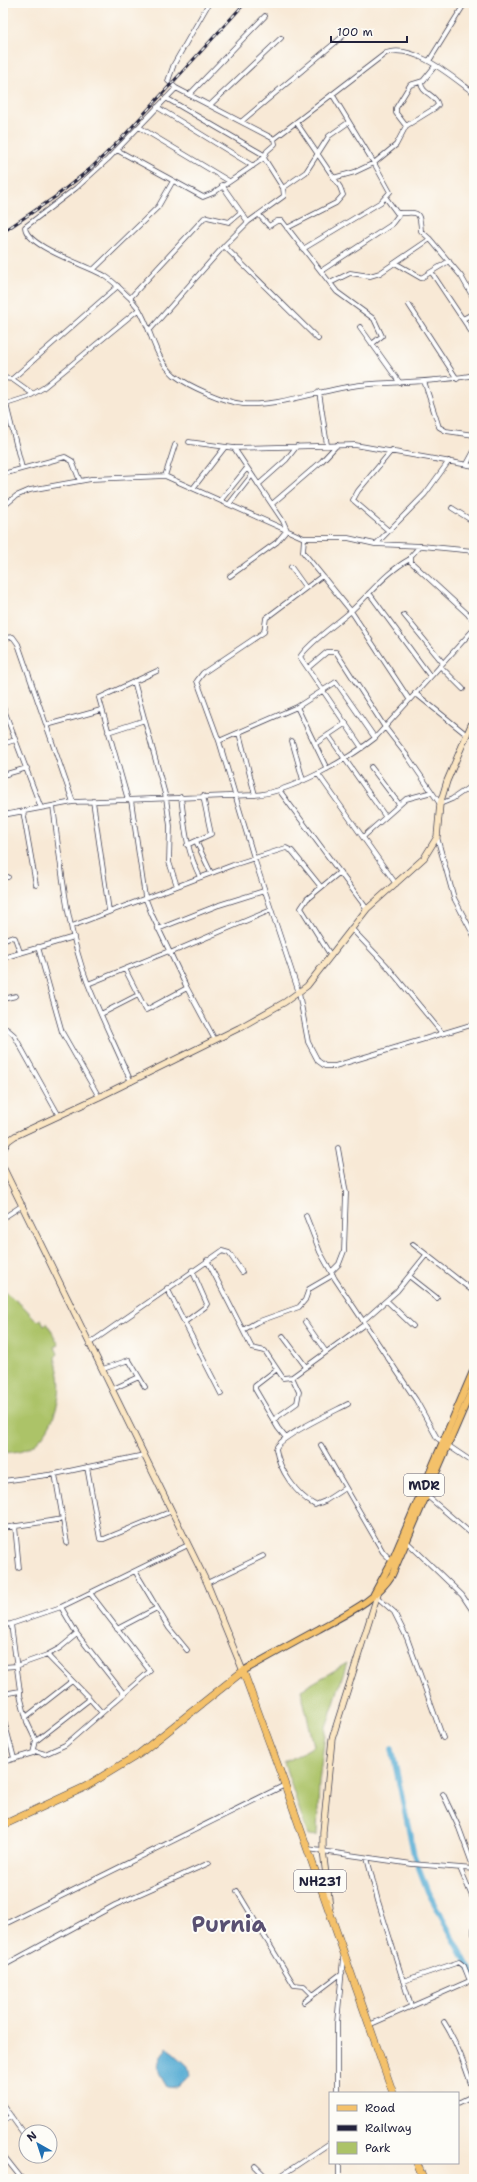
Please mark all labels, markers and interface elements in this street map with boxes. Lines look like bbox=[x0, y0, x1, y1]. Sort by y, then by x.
scale bar bbox=[331, 18, 407, 44]
text: 100 m bbox=[337, 24, 373, 40]
road number: MDR bbox=[404, 1474, 444, 1496]
road number: NH231 bbox=[294, 1870, 346, 1892]
district label: Purnia bbox=[191, 1910, 267, 1939]
legend bbox=[329, 2092, 459, 2164]
text: Road bbox=[365, 2100, 396, 2116]
text: Railway bbox=[365, 2120, 412, 2136]
north arrow bbox=[18, 2124, 58, 2164]
text: N bbox=[24, 2128, 40, 2145]
text: Park bbox=[365, 2140, 391, 2156]

